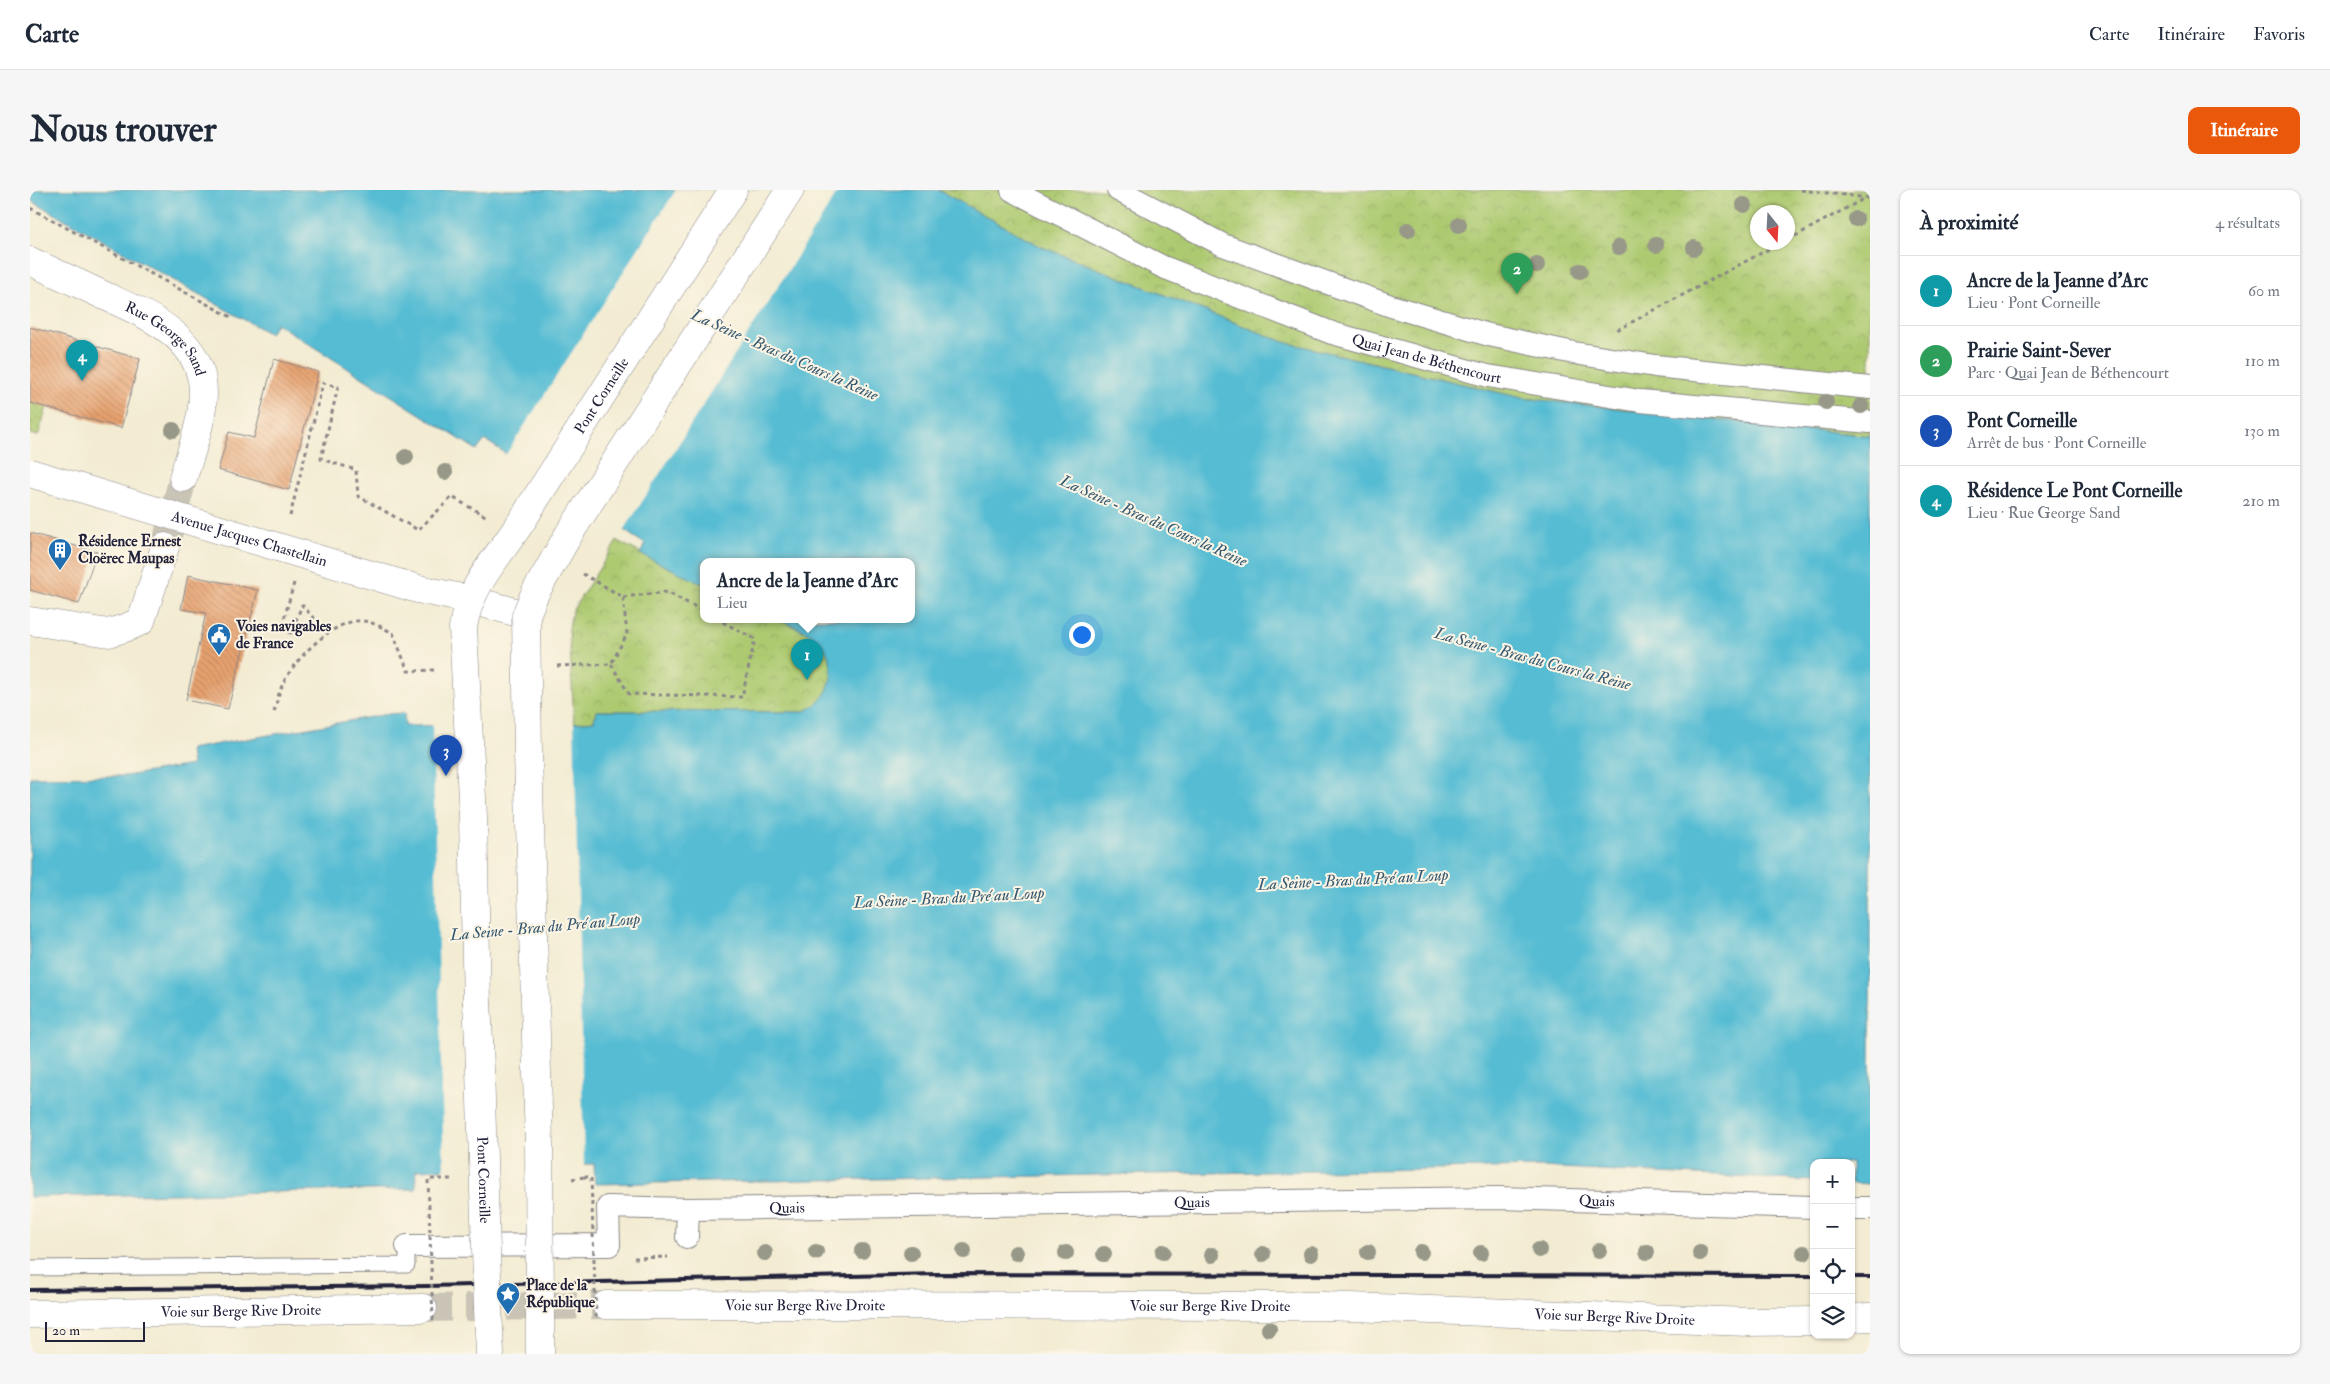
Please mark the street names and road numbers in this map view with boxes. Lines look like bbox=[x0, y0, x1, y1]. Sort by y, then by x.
street label: Rue George Sand bbox=[122, 297, 210, 379]
street label: Quai Jean de Béthencourt bbox=[1350, 330, 1503, 388]
street label: Pont Corneille bbox=[571, 354, 633, 438]
street label: Avenue Jacques Chastellain bbox=[168, 507, 330, 571]
street label: Pont Corneille bbox=[472, 1136, 494, 1224]
street label: Quais bbox=[1579, 1191, 1615, 1211]
street label: Quais bbox=[1174, 1193, 1210, 1212]
street label: Quais bbox=[769, 1198, 805, 1218]
street label: Voie sur Berge Rive Droite bbox=[725, 1296, 885, 1315]
street label: Voie sur Berge Rive Droite bbox=[1130, 1297, 1290, 1316]
street label: Voie sur Berge Rive Droite bbox=[161, 1301, 321, 1322]
street label: Voie sur Berge Rive Droite bbox=[1534, 1305, 1695, 1330]

